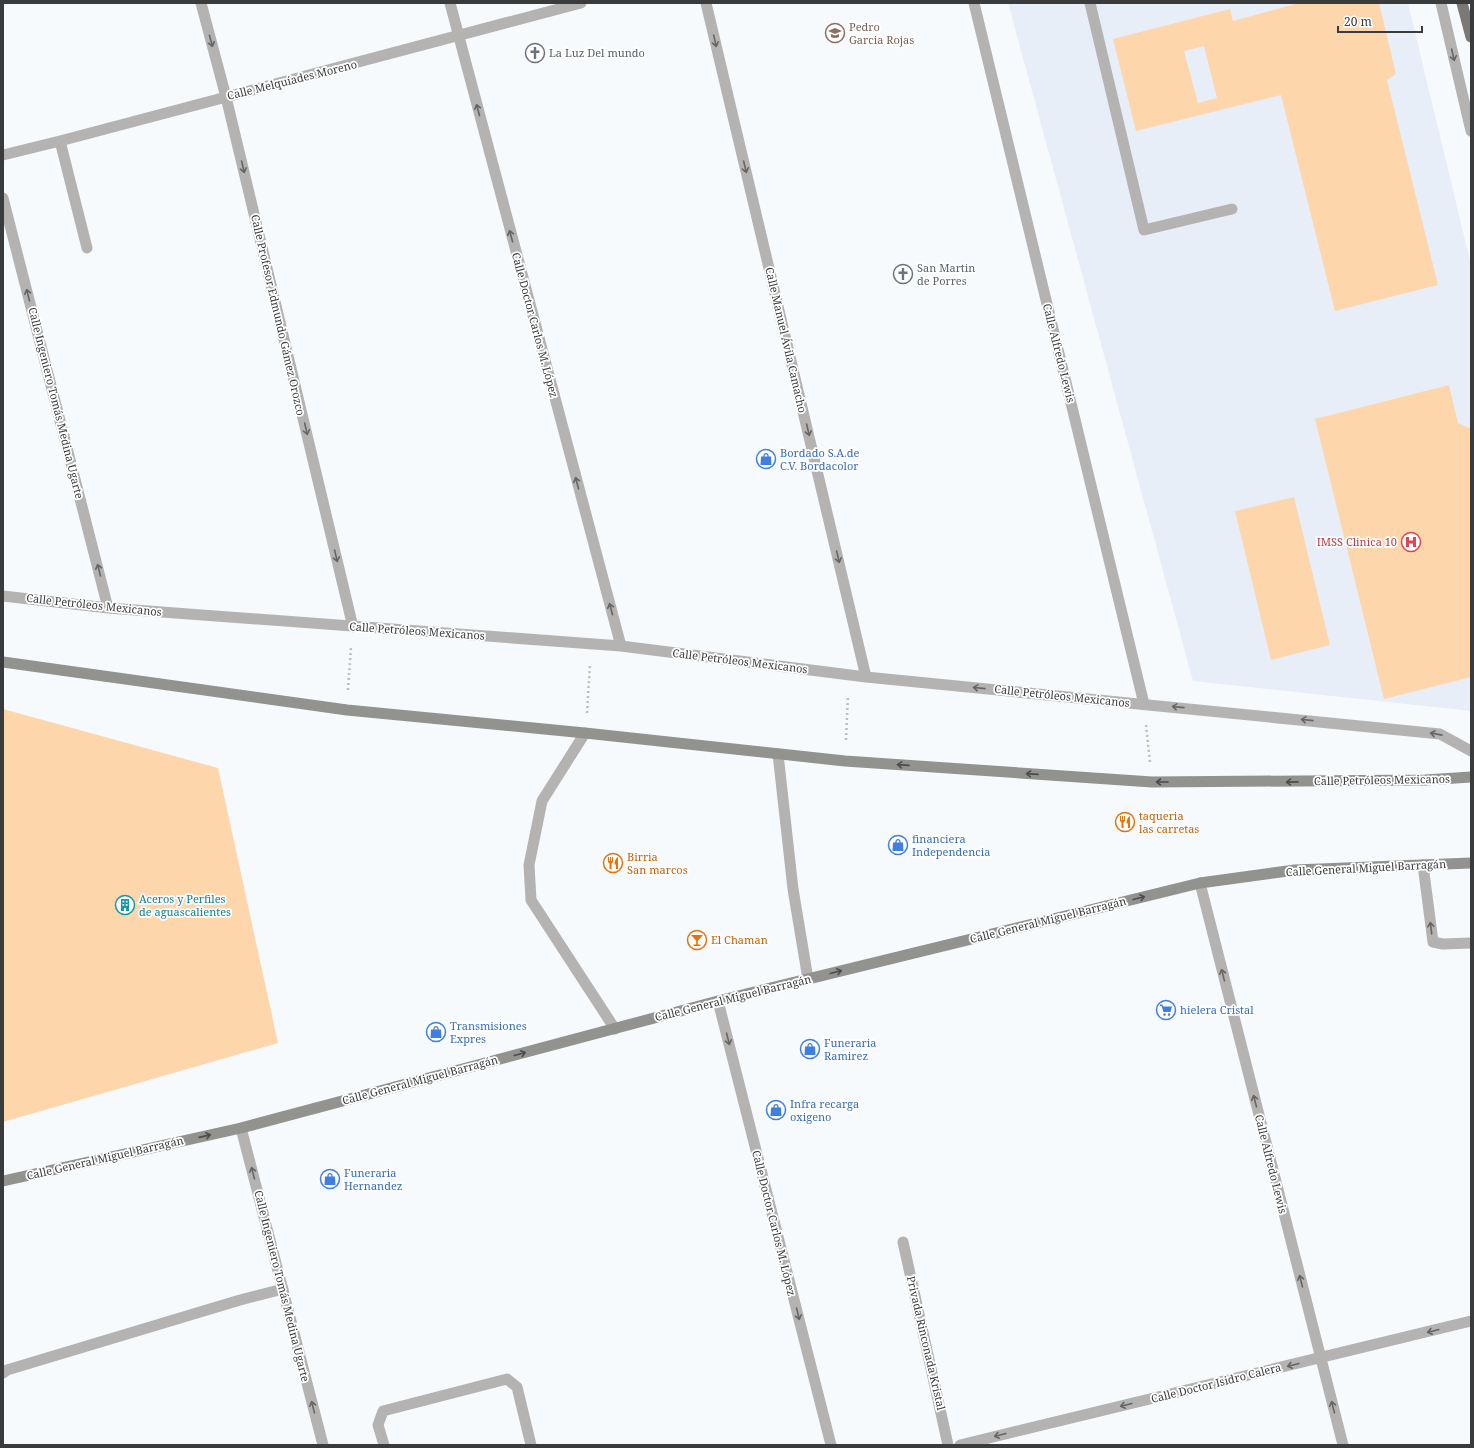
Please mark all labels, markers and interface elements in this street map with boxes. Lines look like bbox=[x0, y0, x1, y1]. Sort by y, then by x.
scale bar bbox=[1338, 8, 1422, 34]
text: 20 m bbox=[1344, 13, 1372, 30]
place label: Pedro Garcia Rojas bbox=[849, 19, 914, 47]
school or university icon: Pedro Garcia Rojas bbox=[824, 22, 846, 44]
one-way arrow bbox=[208, 34, 215, 47]
one-way arrow bbox=[712, 34, 720, 47]
church icon: La Luz Del mundo bbox=[524, 42, 546, 64]
place label: La Luz Del mundo bbox=[549, 45, 645, 60]
one-way arrow bbox=[1450, 48, 1457, 61]
street label: Calle Melquíades Moreno bbox=[225, 56, 358, 103]
one-way arrow bbox=[474, 104, 481, 117]
one-way arrow bbox=[239, 160, 247, 173]
one-way arrow bbox=[742, 161, 750, 174]
street label: Calle Profesor Edmundo Gámez Orozco bbox=[248, 213, 309, 417]
one-way arrow bbox=[507, 229, 515, 242]
street label: Calle Doctor Carlos M. López bbox=[509, 251, 562, 399]
place label: San Martin de Porres bbox=[917, 260, 975, 288]
church icon: San Martin de Porres bbox=[892, 263, 914, 285]
street label: Calle Manuel Ávila Camacho bbox=[762, 266, 811, 414]
one-way arrow bbox=[24, 289, 31, 302]
street label: Calle Alfredo Lewis bbox=[1040, 302, 1079, 404]
street label: Calle Ingeniero Tomás Medina Ugarte bbox=[25, 306, 88, 500]
one-way arrow bbox=[302, 423, 310, 436]
one-way arrow bbox=[804, 423, 812, 436]
place label: Bordado S.A.de C.V. Bordacolor bbox=[780, 445, 860, 473]
shop icon: Bordado S.A.de C.V. Bordacolor bbox=[755, 448, 777, 470]
one-way arrow bbox=[573, 477, 580, 490]
hospital icon: IMSS Clinica 10 bbox=[1400, 531, 1422, 553]
place label: IMSS Clinica 10 bbox=[1317, 534, 1397, 549]
one-way arrow bbox=[332, 549, 340, 562]
one-way arrow bbox=[834, 550, 842, 563]
one-way arrow bbox=[94, 564, 102, 577]
street label: Calle Petróleos Mexicanos bbox=[26, 590, 162, 619]
one-way arrow bbox=[606, 602, 614, 615]
street label: Calle Petróleos Mexicanos bbox=[349, 618, 485, 643]
street label: Calle Petróleos Mexicanos bbox=[672, 645, 808, 676]
street label: Calle Petróleos Mexicanos bbox=[994, 681, 1130, 710]
one-way arrow bbox=[973, 684, 986, 692]
one-way arrow bbox=[1172, 704, 1185, 711]
one-way arrow bbox=[1301, 717, 1314, 724]
one-way arrow bbox=[1430, 730, 1443, 738]
one-way arrow bbox=[897, 761, 910, 768]
one-way arrow bbox=[1026, 770, 1039, 777]
street label: Calle Petróleos Mexicanos bbox=[1314, 771, 1450, 788]
one-way arrow bbox=[1286, 778, 1299, 786]
one-way arrow bbox=[1156, 779, 1169, 786]
place label: taqueria las carretas bbox=[1139, 808, 1199, 836]
restaurant icon: taqueria las carretas bbox=[1114, 811, 1136, 833]
place label: financiera Independencia bbox=[912, 831, 990, 859]
shop icon: financiera Independencia bbox=[887, 834, 909, 856]
place label: Birria San marcos bbox=[627, 849, 688, 877]
restaurant icon: Birria San marcos bbox=[602, 852, 624, 874]
street label: Calle General Miguel Barragán bbox=[1285, 856, 1446, 879]
place label: Aceros y Perfiles de aguascalientes bbox=[139, 891, 231, 919]
street label: Calle General Miguel Barragán bbox=[968, 893, 1128, 946]
building icon: Aceros y Perfiles de aguascalientes bbox=[114, 894, 136, 916]
one-way arrow bbox=[1132, 894, 1145, 901]
one-way arrow bbox=[1427, 922, 1435, 935]
bar icon: El Chaman bbox=[686, 929, 708, 951]
place label: El Chaman bbox=[711, 932, 768, 947]
one-way arrow bbox=[829, 968, 842, 976]
one-way arrow bbox=[1219, 969, 1226, 982]
street label: Calle General Miguel Barragán bbox=[653, 971, 813, 1024]
supermarket icon: hielera Cristal bbox=[1155, 999, 1177, 1021]
place label: hielera Cristal bbox=[1180, 1002, 1254, 1017]
place label: Transmisiones Expres bbox=[450, 1018, 527, 1046]
shop icon: Transmisiones Expres bbox=[425, 1021, 447, 1043]
one-way arrow bbox=[724, 1032, 732, 1045]
place label: Funeraria Ramirez bbox=[824, 1035, 877, 1063]
shop icon: Funeraria Ramirez bbox=[799, 1038, 821, 1060]
one-way arrow bbox=[514, 1050, 527, 1057]
street label: Calle General Miguel Barragán bbox=[340, 1052, 499, 1108]
one-way arrow bbox=[1251, 1095, 1258, 1108]
place label: Infra recarga oxigeno bbox=[790, 1096, 859, 1124]
shop icon: Infra recarga oxigeno bbox=[765, 1099, 787, 1121]
street label: Calle Alfredo Lewis bbox=[1252, 1113, 1291, 1215]
street label: Calle General Miguel Barragán bbox=[25, 1132, 185, 1183]
one-way arrow bbox=[198, 1132, 211, 1140]
street label: Calle Doctor Carlos M. López bbox=[749, 1148, 800, 1297]
place label: Funeraria Hernandez bbox=[344, 1165, 402, 1193]
one-way arrow bbox=[249, 1167, 256, 1180]
shop icon: Funeraria Hernandez bbox=[319, 1168, 341, 1190]
street label: Calle Ingeniero Tomás Medina Ugarte bbox=[251, 1189, 314, 1383]
street label: Privada Rinconada Kristal bbox=[904, 1274, 949, 1412]
one-way arrow bbox=[1297, 1275, 1304, 1288]
one-way arrow bbox=[794, 1308, 802, 1321]
one-way arrow bbox=[1427, 1327, 1440, 1335]
street label: Calle Doctor Isidro Calera bbox=[1149, 1359, 1283, 1406]
one-way arrow bbox=[1287, 1361, 1300, 1369]
one-way arrow bbox=[309, 1401, 316, 1414]
one-way arrow bbox=[1329, 1401, 1336, 1414]
one-way arrow bbox=[1120, 1402, 1133, 1409]
one-way arrow bbox=[993, 1432, 1006, 1440]

